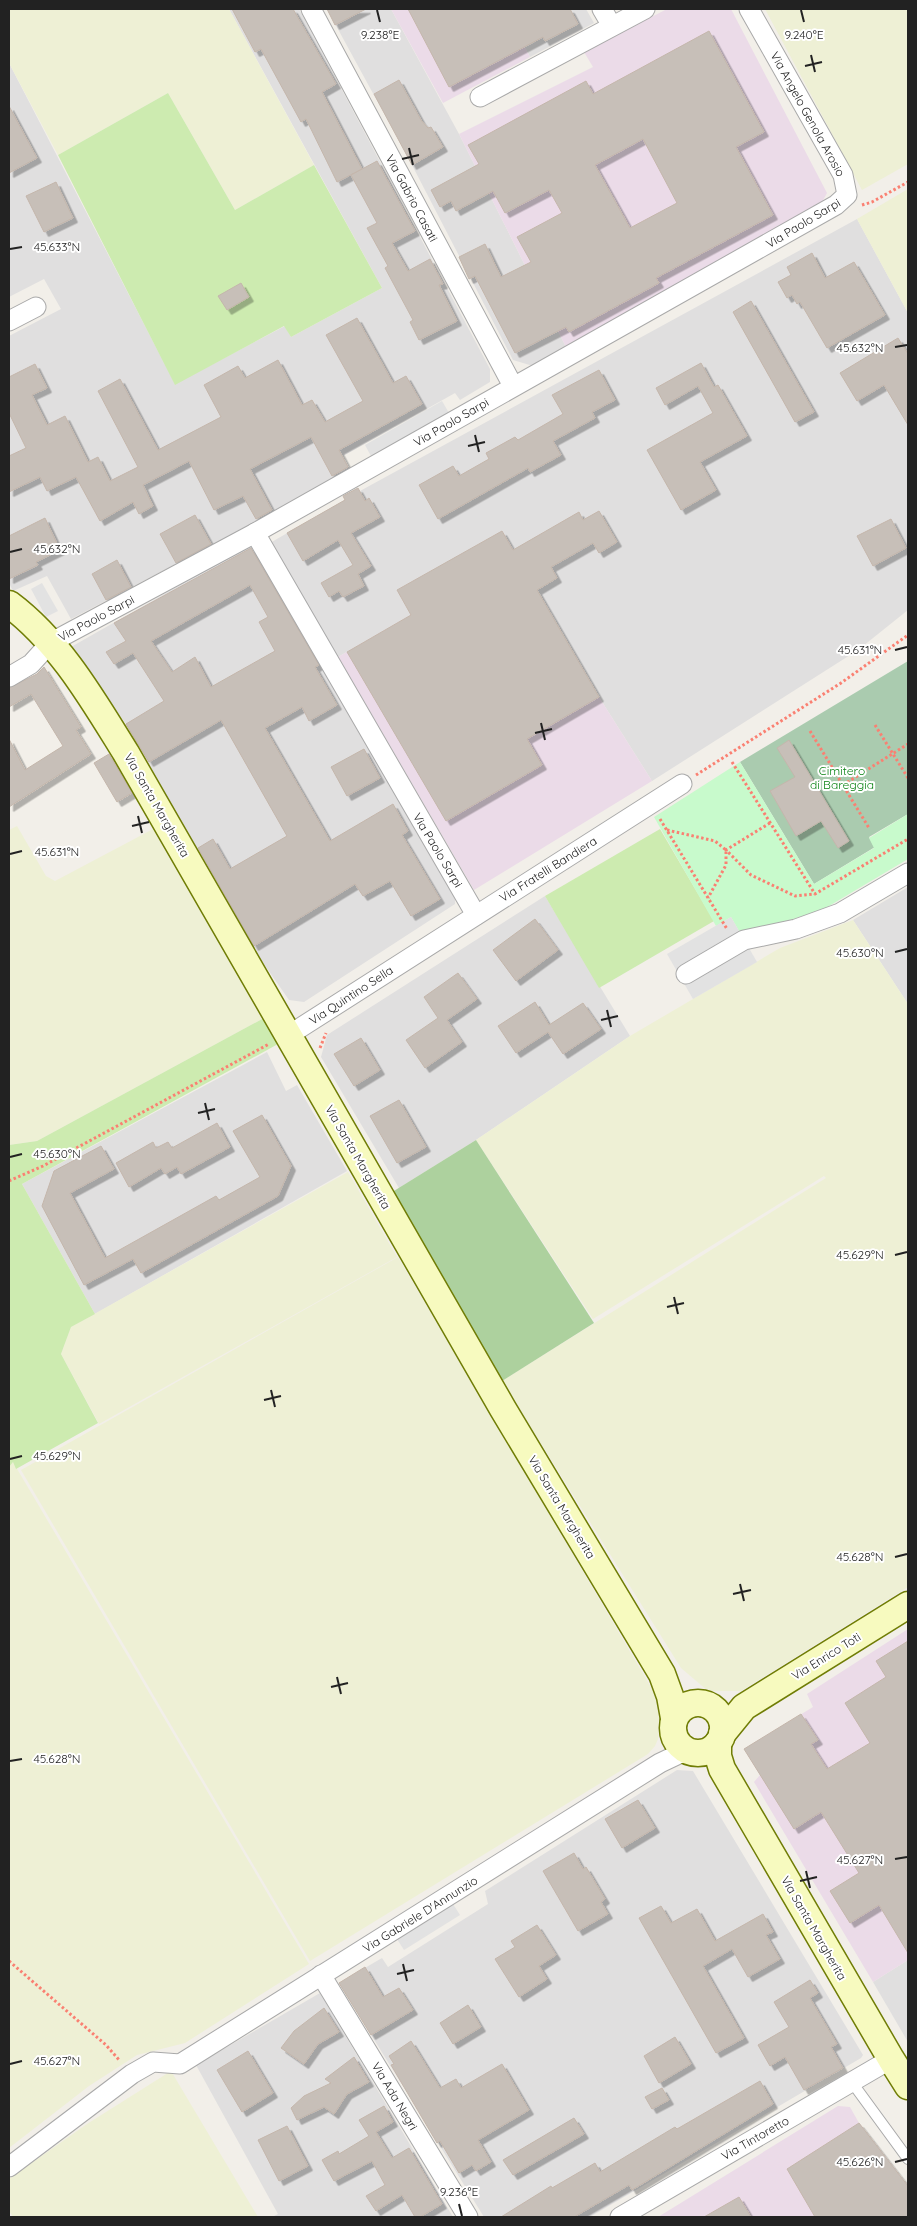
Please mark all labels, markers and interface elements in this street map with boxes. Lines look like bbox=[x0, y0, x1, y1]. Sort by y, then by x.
text: 9.238°E bbox=[361, 27, 399, 42]
text: 9.240°E bbox=[784, 27, 824, 42]
street label: Via Angelo Genola Arosio bbox=[767, 49, 849, 179]
street label: Via Gabrio Casati bbox=[383, 152, 441, 244]
street label: Via Paolo Sarpi bbox=[763, 195, 843, 251]
text: 45.633°N bbox=[34, 239, 80, 254]
text: 45.632°N bbox=[837, 340, 883, 355]
street label: Via Paolo Sarpi bbox=[411, 394, 491, 450]
text: 45.632°N bbox=[34, 541, 80, 556]
street label: Via Paolo Sarpi bbox=[55, 592, 137, 644]
text: 45.631°N bbox=[838, 642, 882, 657]
street label: Via Santa Margherita bbox=[121, 750, 193, 860]
park label: Cimitero di Bareggia bbox=[810, 763, 874, 792]
street label: Via Paolo Sarpi bbox=[410, 810, 466, 890]
street label: Via Fratelli Bandiera bbox=[497, 833, 599, 905]
text: 45.631°N bbox=[35, 844, 79, 859]
text: 45.630°N bbox=[836, 945, 884, 960]
street label: Via Quintino Sella bbox=[306, 962, 396, 1028]
street label: Via Santa Margherita bbox=[322, 1102, 394, 1212]
text: 45.630°N bbox=[33, 1146, 81, 1161]
text: 45.629°N bbox=[836, 1247, 884, 1262]
text: 45.629°N bbox=[33, 1448, 81, 1463]
street label: Via Santa Margherita bbox=[525, 1453, 599, 1561]
text: 45.628°N bbox=[836, 1549, 884, 1564]
street label: Via Enrico Toti bbox=[789, 1629, 863, 1683]
text: 45.628°N bbox=[33, 1751, 81, 1766]
text: 45.627°N bbox=[837, 1852, 883, 1867]
street label: Via Gabriele D'Annunzio bbox=[360, 1872, 480, 1956]
street label: Via Santa Margherita bbox=[778, 1873, 850, 1983]
text: 45.627°N bbox=[34, 2053, 80, 2068]
street label: Via Ada Negri bbox=[369, 2059, 421, 2133]
street label: Via Tintoretto bbox=[719, 2113, 791, 2163]
text: 45.626°N bbox=[836, 2154, 884, 2169]
text: 9.236°E bbox=[440, 2184, 478, 2199]

